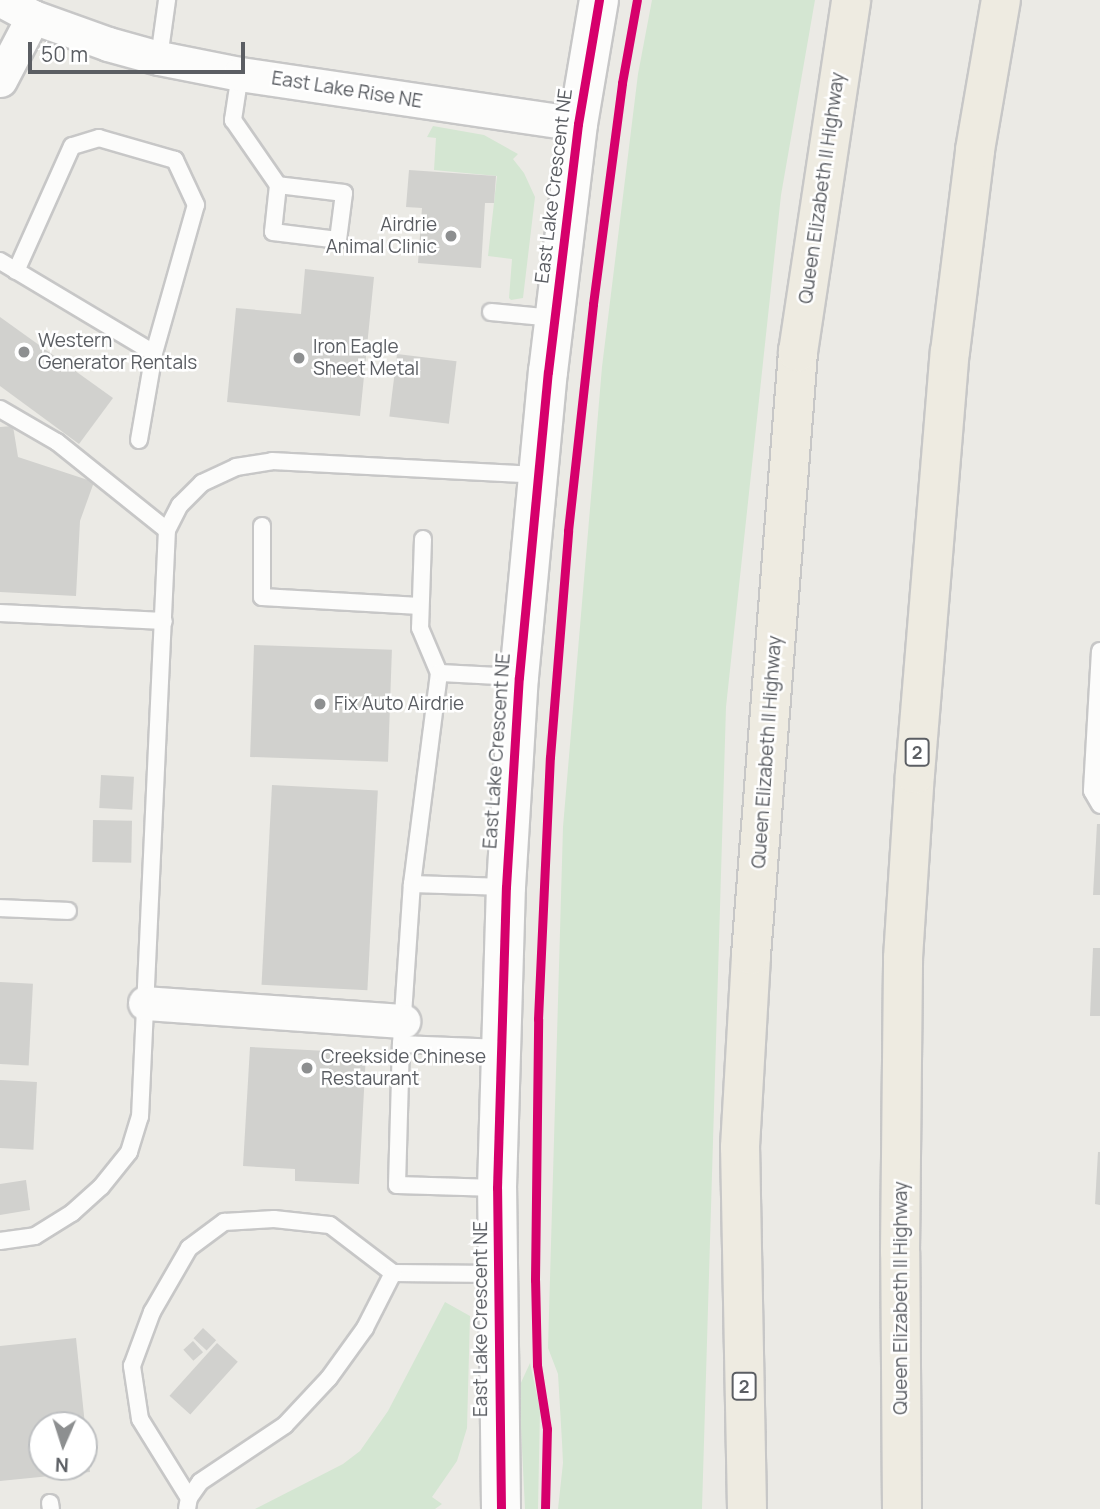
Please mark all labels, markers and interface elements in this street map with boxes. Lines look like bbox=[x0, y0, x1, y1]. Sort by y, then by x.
scale bar bbox=[32, 28, 248, 72]
text: 50 m bbox=[41, 40, 88, 68]
street label: East Lake Rise NE bbox=[270, 67, 424, 113]
street label: Queen Elizabeth II Highway bbox=[794, 71, 850, 305]
street label: East Lake Crescent NE bbox=[531, 87, 577, 285]
place label: Airdrie Animal Clinic bbox=[326, 214, 437, 258]
marker: Airdrie Animal Clinic bbox=[443, 228, 459, 244]
place label: Western Generator Rentals bbox=[38, 330, 197, 374]
place label: Iron Eagle Sheet Metal bbox=[313, 336, 419, 380]
marker: Western Generator Rentals bbox=[16, 344, 32, 360]
marker: Iron Eagle Sheet Metal bbox=[291, 350, 307, 366]
street label: Queen Elizabeth II Highway bbox=[747, 635, 787, 869]
street label: East Lake Crescent NE bbox=[479, 652, 515, 850]
place label: Fix Auto Airdrie bbox=[334, 693, 464, 715]
marker: Fix Auto Airdrie bbox=[312, 696, 328, 712]
road number: 2 bbox=[903, 738, 931, 766]
place label: Creekside Chinese Restaurant bbox=[321, 1046, 486, 1090]
marker: Creekside Chinese Restaurant bbox=[299, 1060, 315, 1076]
street label: Queen Elizabeth II Highway bbox=[890, 1181, 912, 1415]
street label: East Lake Crescent NE bbox=[470, 1221, 492, 1417]
road number: 2 bbox=[730, 1372, 758, 1400]
north arrow bbox=[28, 1411, 98, 1481]
text: N bbox=[55, 1452, 70, 1478]

